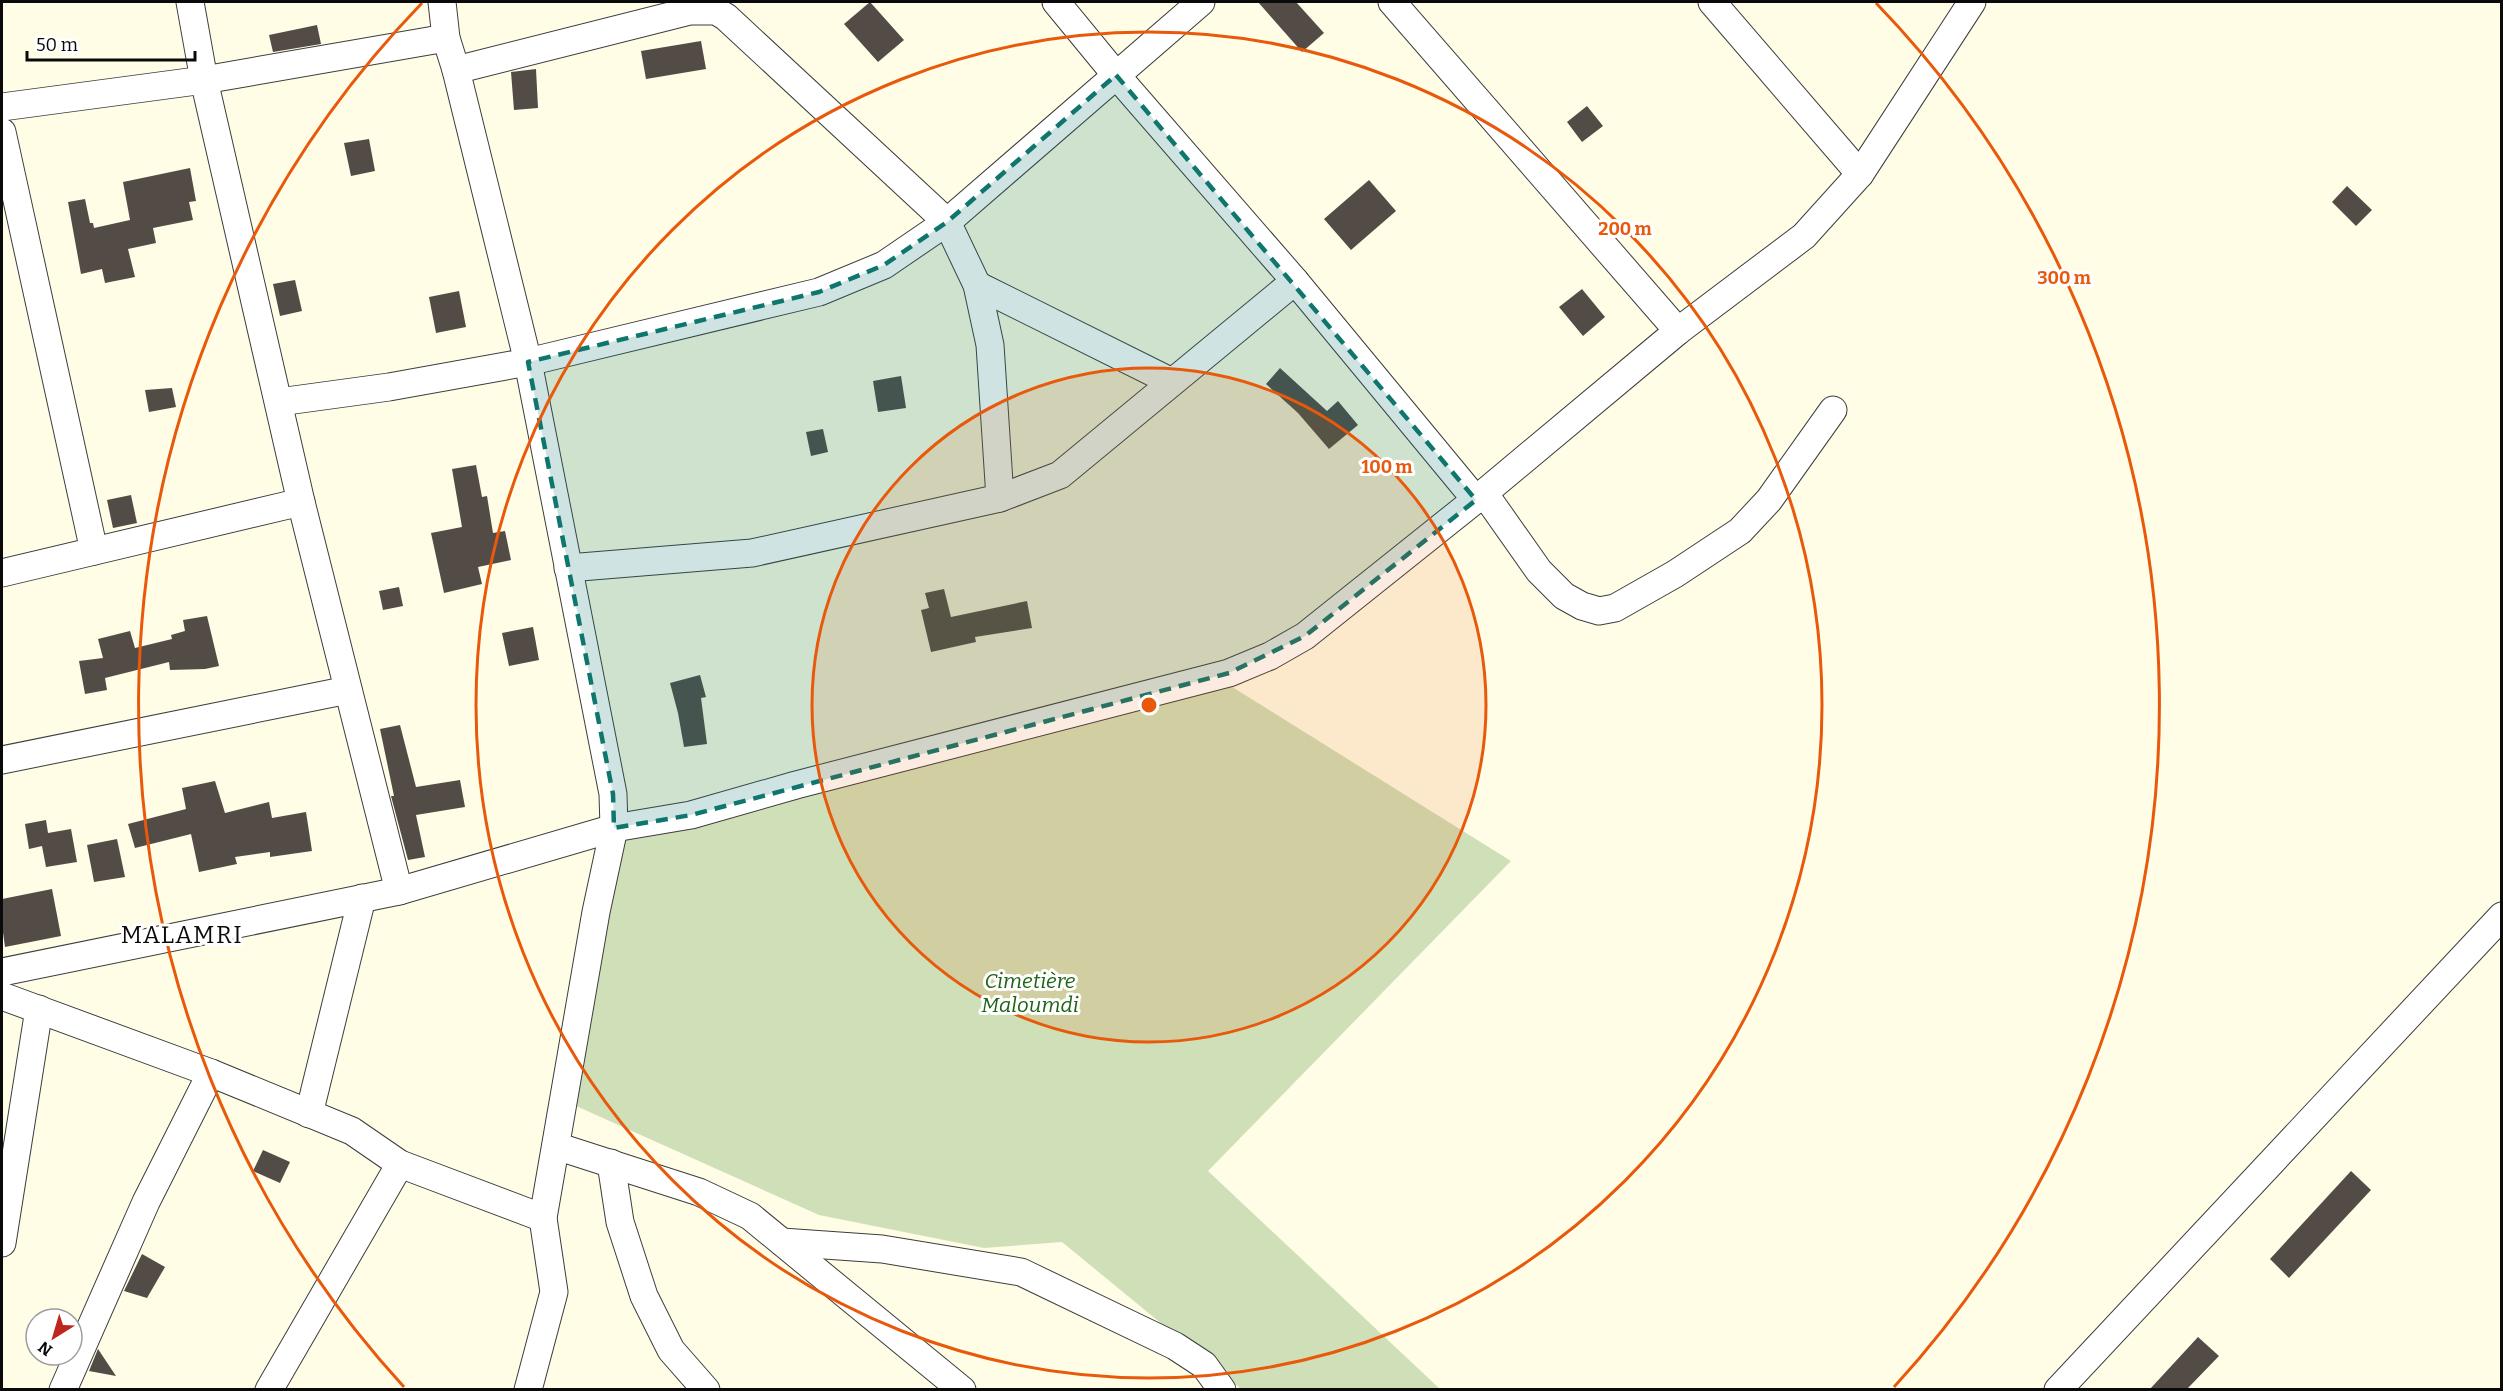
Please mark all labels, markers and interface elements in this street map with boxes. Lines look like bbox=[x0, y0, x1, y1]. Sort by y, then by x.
scale bar bbox=[27, 24, 195, 62]
text: 50 m bbox=[36, 34, 78, 56]
text: 200 m bbox=[1598, 218, 1652, 240]
text: 300 m bbox=[2037, 267, 2091, 289]
text: 100 m bbox=[1361, 456, 1413, 478]
centre of rings bbox=[1139, 695, 1159, 715]
district label: MALAMRI bbox=[121, 921, 243, 949]
park label: Cimetière Maloumdi bbox=[981, 968, 1079, 1018]
north arrow bbox=[24, 1307, 84, 1367]
text: N bbox=[35, 1337, 56, 1360]

